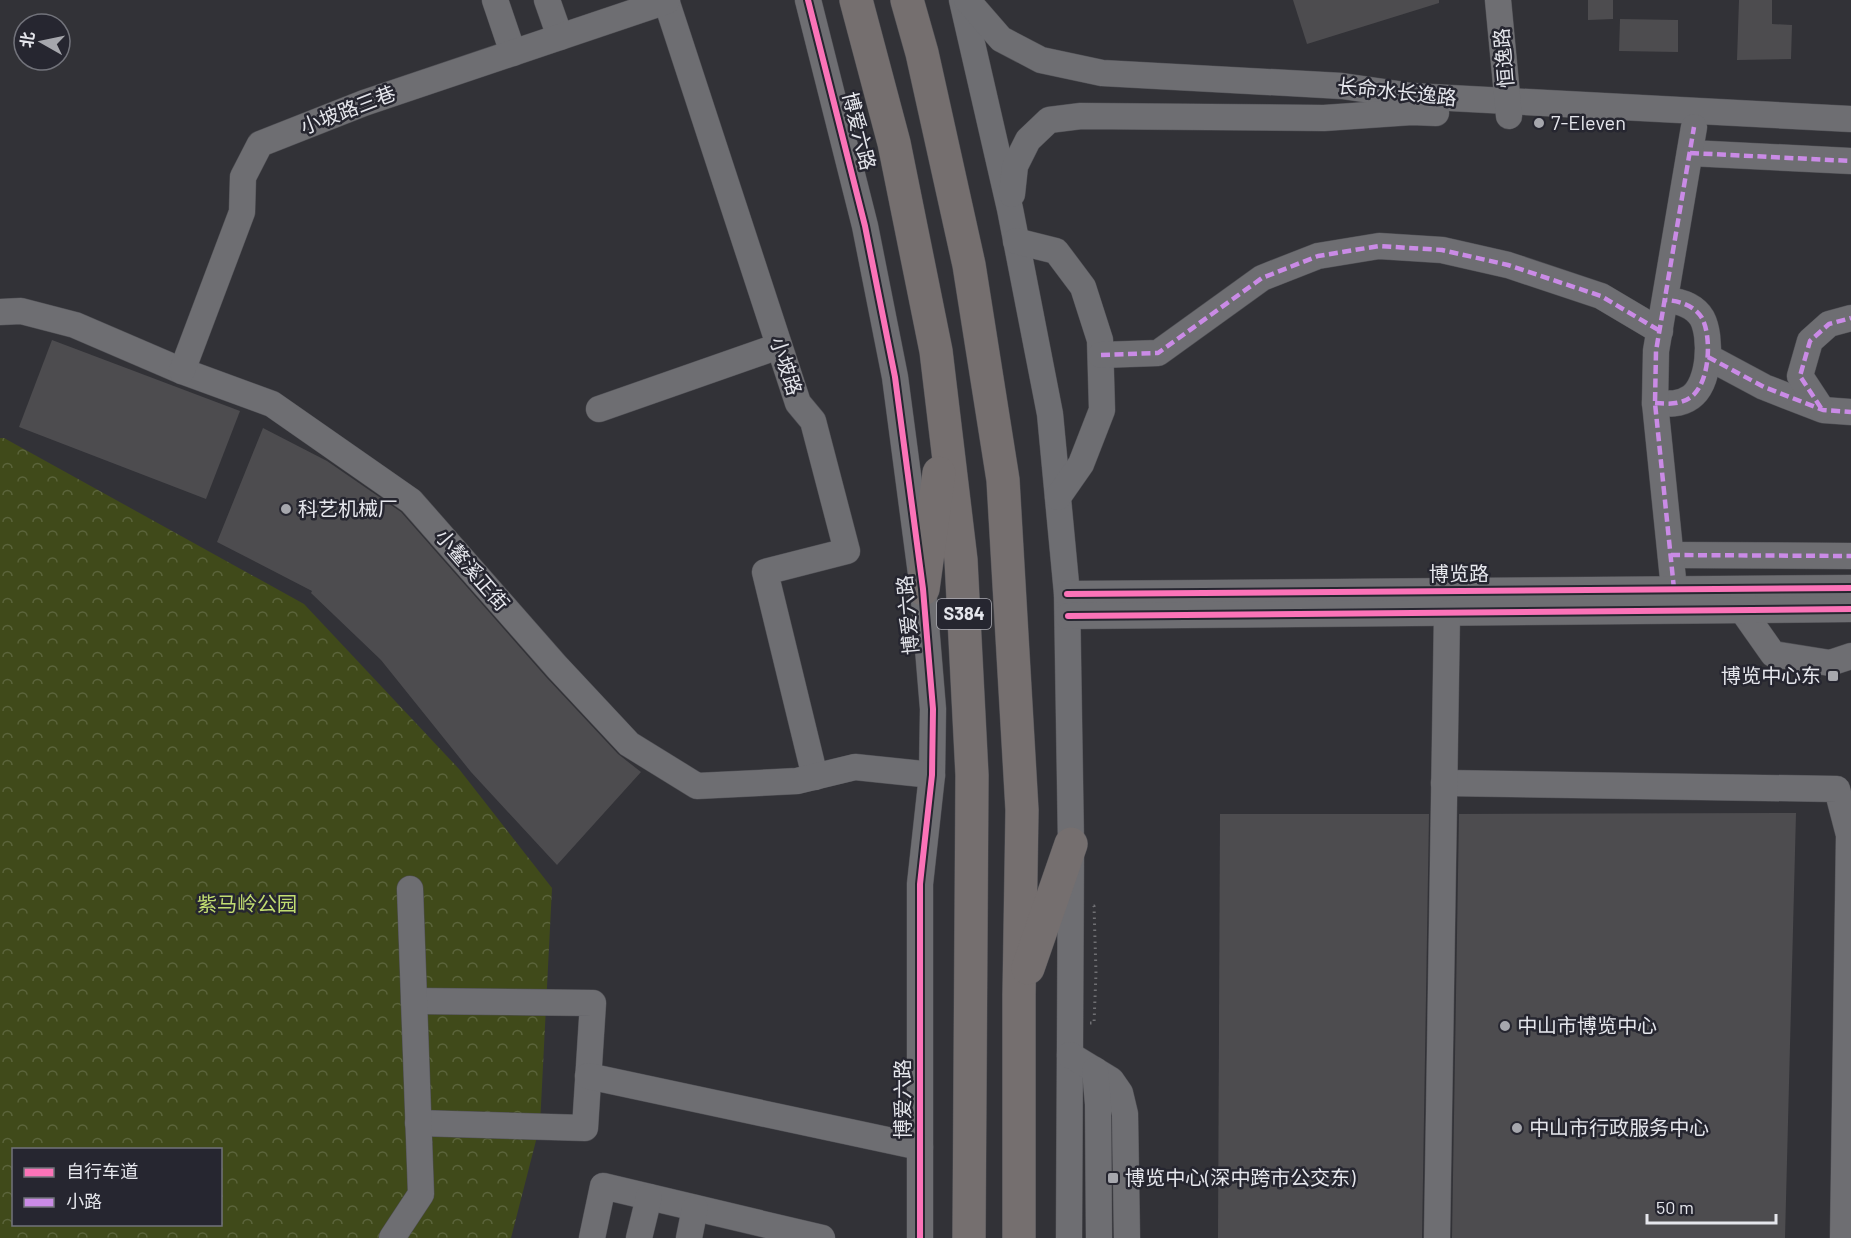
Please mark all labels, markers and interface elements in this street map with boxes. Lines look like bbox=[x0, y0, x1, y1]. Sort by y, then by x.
north arrow bbox=[12, 12, 72, 72]
street label: 恒逸路 bbox=[1488, 27, 1518, 89]
text: 北 bbox=[16, 30, 37, 49]
street label: 长命水长逸路 bbox=[1336, 73, 1458, 109]
street label: 小坡路三巷 bbox=[297, 80, 399, 138]
street label: 博爱六路 bbox=[839, 89, 881, 172]
place label: 7-Eleven bbox=[1551, 110, 1626, 134]
marker: 7-Eleven bbox=[1532, 116, 1546, 130]
street label: 小坡路 bbox=[766, 333, 808, 398]
place label: 科艺机械厂 bbox=[298, 496, 398, 520]
marker: 科艺机械厂 bbox=[279, 502, 293, 516]
street label: 小鳌溪正街 bbox=[431, 524, 515, 615]
street label: 博览路 bbox=[1429, 561, 1489, 585]
street label: 博爱六路 bbox=[892, 574, 922, 656]
road number: S384 bbox=[937, 599, 991, 629]
place label: 博览中心东 bbox=[1721, 663, 1821, 687]
marker: 博览中心东 bbox=[1826, 669, 1840, 683]
park label: 紫马岭公园 bbox=[197, 891, 297, 915]
place label: 中山市博览中心 bbox=[1517, 1013, 1657, 1037]
marker: 中山市博览中心 bbox=[1498, 1019, 1512, 1033]
street label: 博爱六路 bbox=[890, 1059, 914, 1139]
place label: 中山市行政服务中心 bbox=[1529, 1115, 1709, 1139]
marker: 中山市行政服务中心 bbox=[1510, 1121, 1524, 1135]
legend bbox=[12, 1148, 222, 1226]
text: 自行车道 bbox=[66, 1160, 138, 1182]
place label: 博览中心(深中跨市公交东) bbox=[1125, 1165, 1356, 1189]
marker: 博览中心(深中跨市公交东) bbox=[1106, 1171, 1120, 1185]
scale bar bbox=[1647, 1187, 1776, 1225]
text: 小路 bbox=[66, 1190, 102, 1212]
text: 50 m bbox=[1656, 1196, 1694, 1218]

